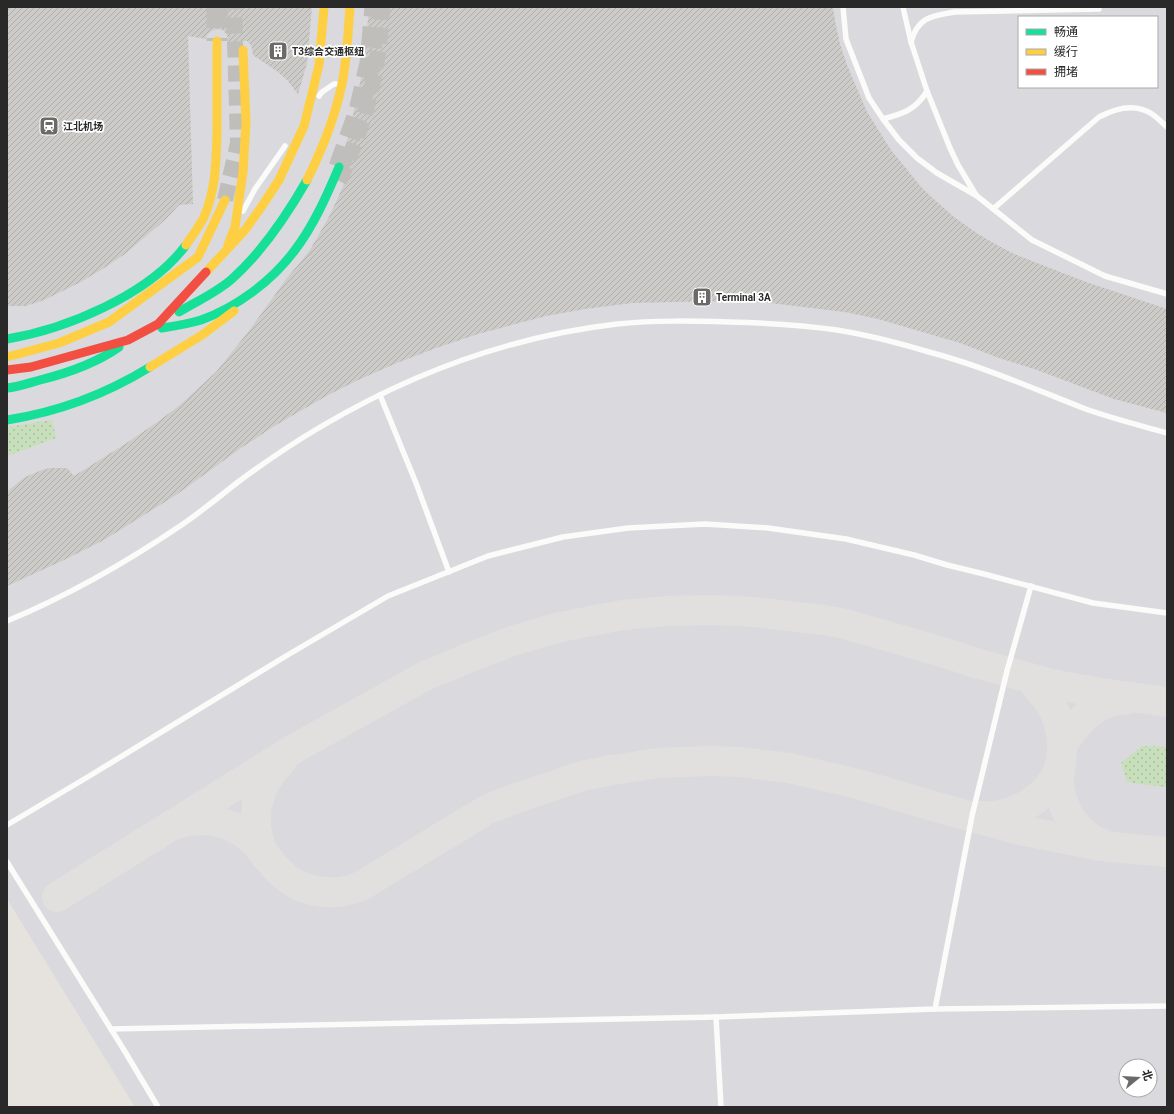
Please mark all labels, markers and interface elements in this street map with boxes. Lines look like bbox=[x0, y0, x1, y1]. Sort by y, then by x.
legend bbox=[1018, 16, 1158, 88]
text: 畅通 bbox=[1054, 25, 1078, 39]
building icon: T3综合交通枢纽 bbox=[267, 40, 289, 62]
text: 缓行 bbox=[1054, 45, 1078, 59]
place label: T3综合交通枢纽 bbox=[292, 46, 364, 57]
text: 拥堵 bbox=[1054, 65, 1078, 79]
station icon: 江北机场 bbox=[38, 115, 60, 137]
place label: 江北机场 bbox=[63, 121, 103, 132]
building icon: Terminal 3A bbox=[691, 286, 713, 308]
place label: Terminal 3A bbox=[716, 292, 771, 303]
north arrow bbox=[1118, 1058, 1158, 1098]
text: 北 bbox=[1139, 1068, 1155, 1082]

